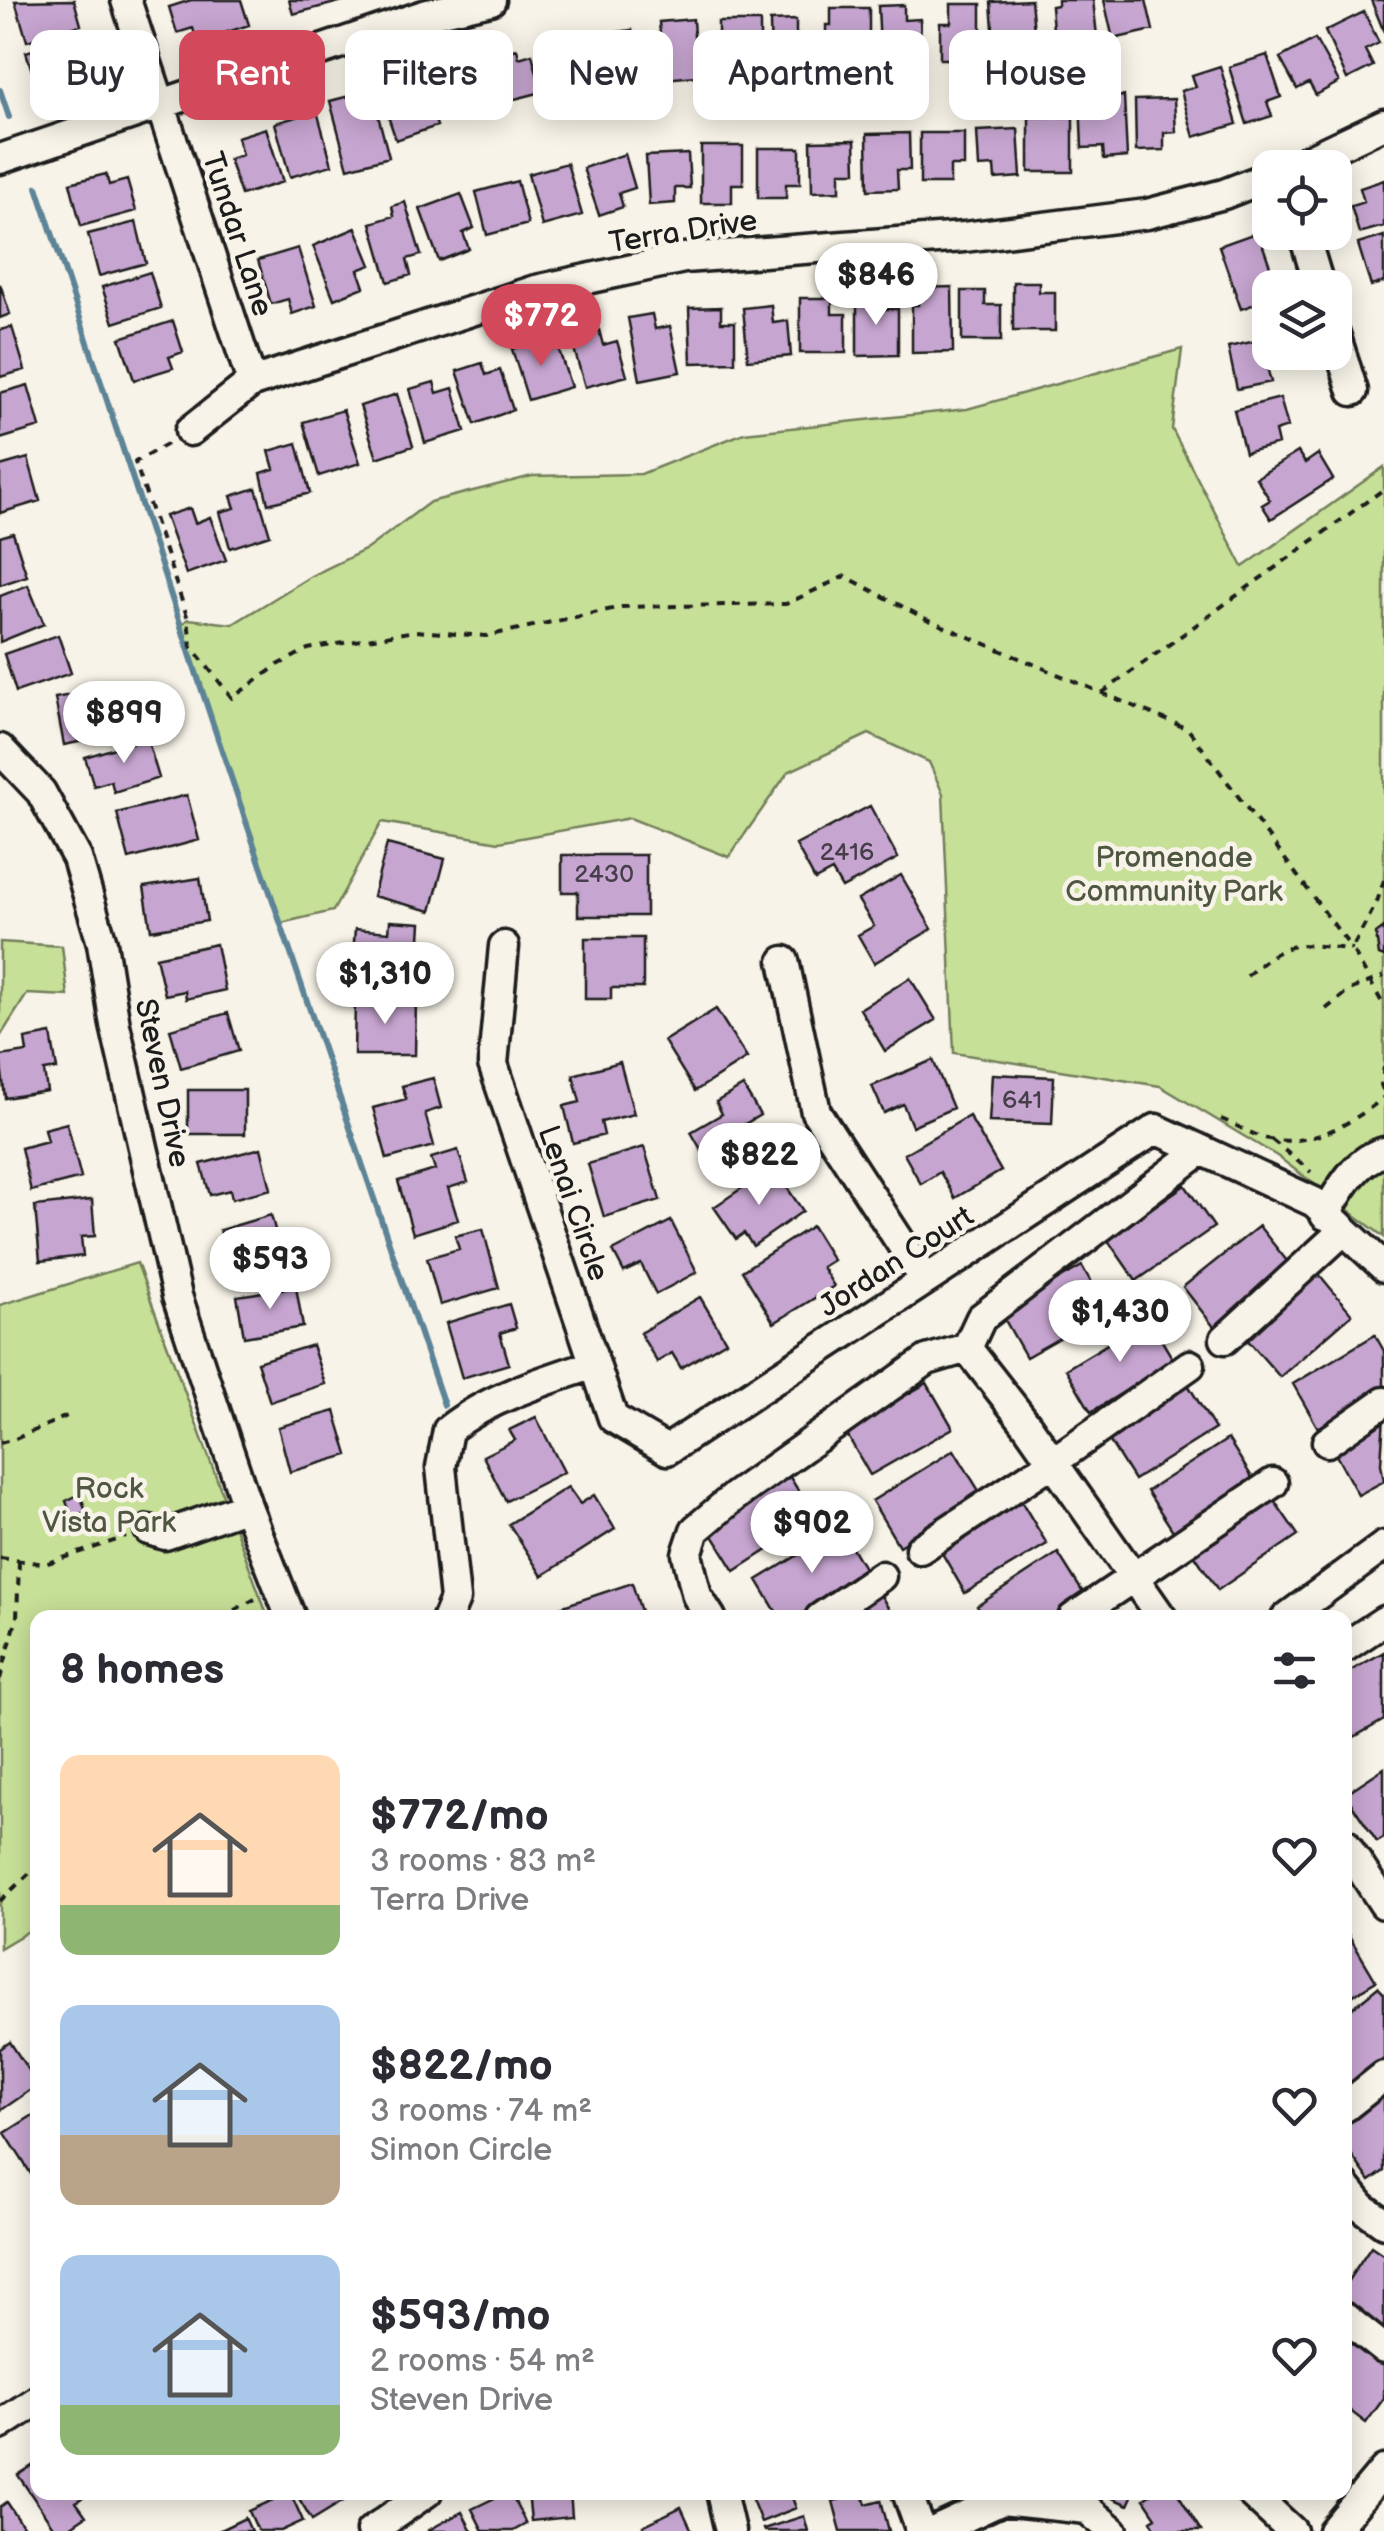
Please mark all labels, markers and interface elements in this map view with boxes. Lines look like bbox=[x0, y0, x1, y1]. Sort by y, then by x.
chip: Buy bbox=[30, 30, 159, 120]
chip: Rent bbox=[179, 30, 325, 120]
chip: Filters bbox=[345, 30, 513, 120]
chip: New bbox=[533, 30, 673, 120]
chip: Apartment bbox=[693, 30, 929, 120]
chip: House bbox=[949, 30, 1121, 120]
street label: Tundar Lane bbox=[194, 148, 281, 321]
map controls bbox=[1252, 150, 1352, 370]
button: locate bbox=[1252, 150, 1352, 250]
street label: Terra Drive bbox=[607, 203, 760, 261]
pin: $846 bbox=[817, 243, 935, 328]
text: $846 bbox=[837, 256, 915, 295]
button: layers bbox=[1252, 270, 1352, 370]
pin: $772 bbox=[482, 284, 600, 369]
text: $772 bbox=[503, 297, 579, 336]
pin: $899 bbox=[65, 681, 183, 766]
text: $899 bbox=[85, 694, 163, 733]
house number: 2416 bbox=[820, 837, 874, 868]
park label: Promenade Community Park bbox=[1065, 840, 1283, 910]
house number: 2430 bbox=[574, 859, 634, 890]
pin: $1,310 bbox=[304, 942, 466, 1027]
text: $1,310 bbox=[338, 955, 432, 994]
street label: Steven Drive bbox=[127, 996, 197, 1171]
house number: 641 bbox=[1002, 1085, 1042, 1116]
street label: Lenai Circle bbox=[530, 1121, 616, 1286]
pin: $822 bbox=[700, 1123, 818, 1208]
text: $822 bbox=[720, 1136, 798, 1175]
street label: Jordan Court bbox=[813, 1199, 980, 1325]
pin: $593 bbox=[211, 1227, 329, 1312]
text: $593 bbox=[232, 1240, 309, 1279]
pin: $1,430 bbox=[1039, 1280, 1201, 1365]
text: $1,430 bbox=[1070, 1293, 1170, 1332]
park label: Rock Vista Park bbox=[42, 1471, 176, 1541]
pin: $902 bbox=[753, 1491, 871, 1576]
text: $902 bbox=[773, 1504, 851, 1543]
icon: filters bbox=[1267, 1643, 1322, 1698]
text: 8 homes bbox=[60, 1645, 224, 1696]
text: $772/mo bbox=[370, 1791, 549, 1842]
icon: home bbox=[140, 1795, 260, 1915]
icon: heart bbox=[1267, 1828, 1322, 1883]
text: 3 rooms · 83 m² bbox=[370, 1842, 596, 1881]
text: Terra Drive bbox=[370, 1881, 529, 1920]
text: $822/mo bbox=[370, 2041, 553, 2092]
icon: home bbox=[140, 2045, 260, 2165]
icon: heart bbox=[1267, 2078, 1322, 2133]
text: 3 rooms · 74 m² bbox=[370, 2092, 592, 2131]
text: Simon Circle bbox=[370, 2131, 552, 2170]
text: $593/mo bbox=[370, 2291, 550, 2342]
icon: home bbox=[140, 2295, 260, 2415]
icon: heart bbox=[1267, 2328, 1322, 2383]
text: 2 rooms · 54 m² bbox=[370, 2342, 595, 2381]
text: Steven Drive bbox=[370, 2381, 553, 2420]

